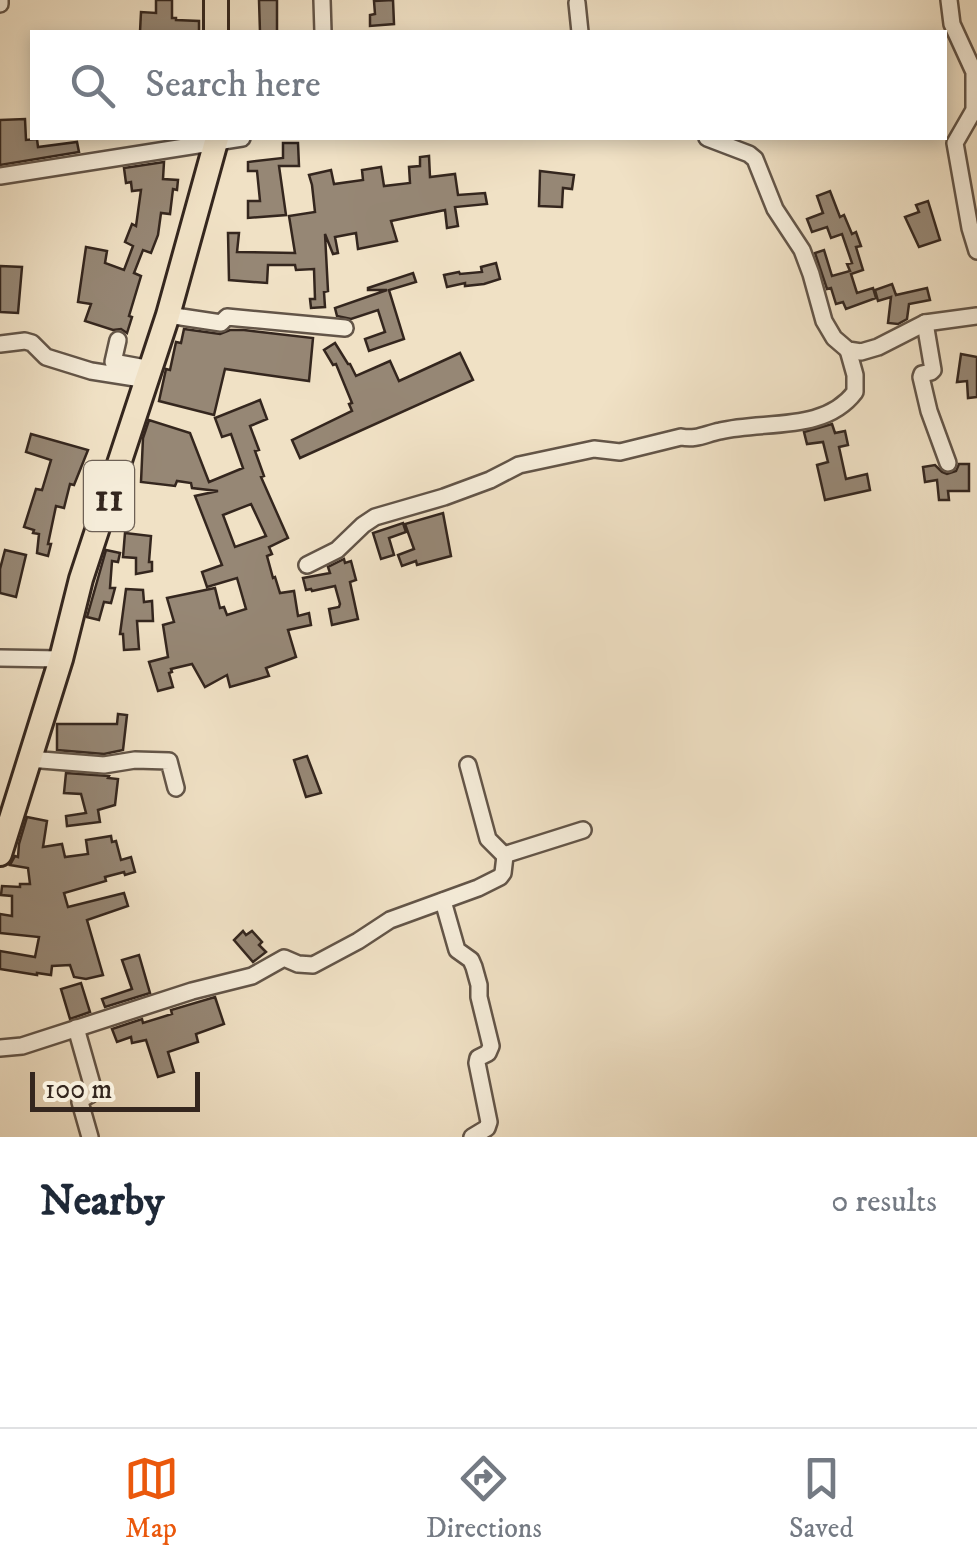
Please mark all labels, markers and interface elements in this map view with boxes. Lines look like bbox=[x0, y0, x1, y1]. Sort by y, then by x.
search box bbox=[30, 30, 947, 140]
icon: search bbox=[65, 58, 120, 113]
text: Search here bbox=[145, 61, 321, 109]
road number: 11 bbox=[84, 461, 134, 531]
scale bar bbox=[30, 1067, 200, 1112]
text: 100 m bbox=[45, 1072, 112, 1107]
text: Nearby bbox=[40, 1176, 164, 1228]
text: 0 results bbox=[831, 1182, 937, 1222]
tab: Map bbox=[124, 1451, 179, 1546]
tab: Directions bbox=[426, 1451, 542, 1546]
tab: Saved bbox=[789, 1451, 853, 1546]

